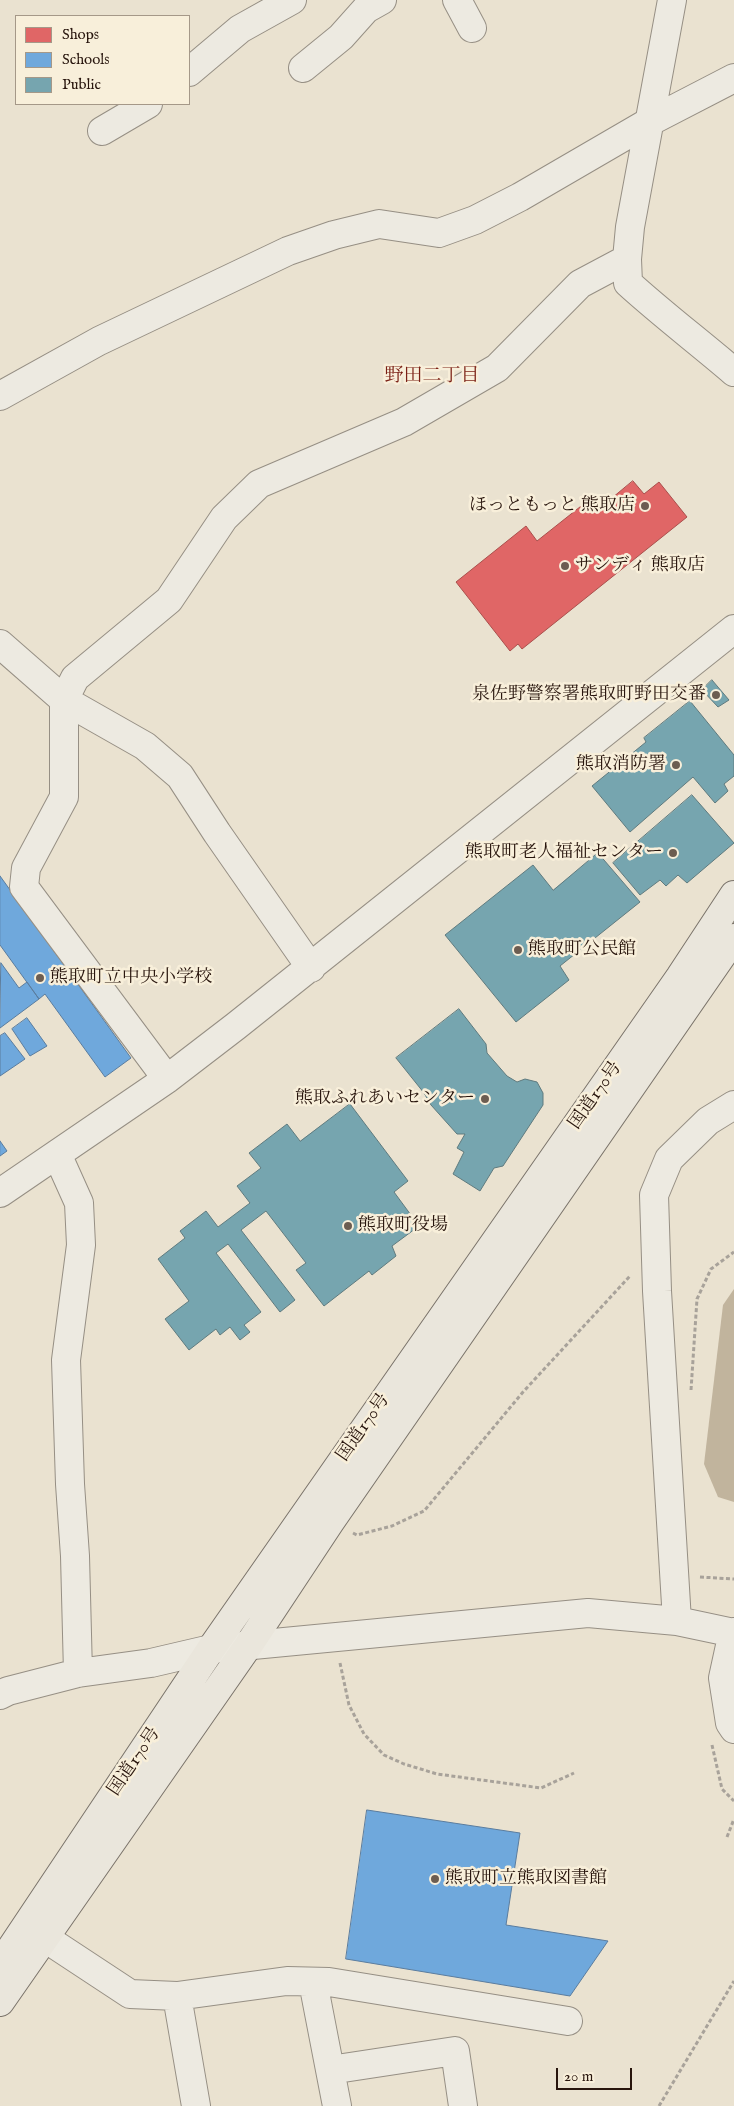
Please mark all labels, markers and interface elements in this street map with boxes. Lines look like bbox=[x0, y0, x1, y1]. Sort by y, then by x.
legend bbox=[15, 15, 190, 105]
text: Shops bbox=[62, 25, 99, 44]
text: Schools bbox=[62, 50, 110, 69]
text: Public bbox=[62, 75, 101, 94]
district label: 野田二丁目 bbox=[385, 366, 479, 388]
place label: ほっともっと 熊取店 bbox=[469, 495, 635, 517]
marker: ほっともっと 熊取店 bbox=[639, 500, 651, 512]
place label: サンディ 熊取店 bbox=[575, 555, 705, 577]
marker: サンディ 熊取店 bbox=[559, 560, 571, 572]
place label: 泉佐野警察署熊取町野田交番 bbox=[472, 684, 706, 706]
marker: 泉佐野警察署熊取町野田交番 bbox=[710, 689, 722, 701]
place label: 熊取消防署 bbox=[576, 754, 666, 776]
marker: 熊取消防署 bbox=[670, 759, 682, 771]
place label: 熊取町老人福祉センター bbox=[465, 842, 663, 864]
marker: 熊取町老人福祉センター bbox=[667, 847, 679, 859]
place label: 熊取町公民館 bbox=[528, 939, 636, 961]
marker: 熊取町公民館 bbox=[512, 944, 524, 956]
place label: 熊取町立中央小学校 bbox=[50, 967, 212, 989]
marker: 熊取町立中央小学校 bbox=[34, 972, 46, 984]
street label: 国道170号 bbox=[565, 1058, 627, 1134]
place label: 熊取ふれあいセンター bbox=[295, 1088, 475, 1110]
marker: 熊取ふれあいセンター bbox=[479, 1093, 491, 1105]
place label: 熊取町役場 bbox=[358, 1215, 448, 1237]
marker: 熊取町役場 bbox=[342, 1220, 354, 1232]
street label: 国道170号 bbox=[333, 1390, 395, 1466]
street label: 国道170号 bbox=[104, 1724, 166, 1800]
place label: 熊取町立熊取図書館 bbox=[445, 1868, 607, 1890]
marker: 熊取町立熊取図書館 bbox=[429, 1873, 441, 1885]
scale bar bbox=[559, 2058, 635, 2090]
text: 20 m bbox=[564, 2067, 593, 2086]

